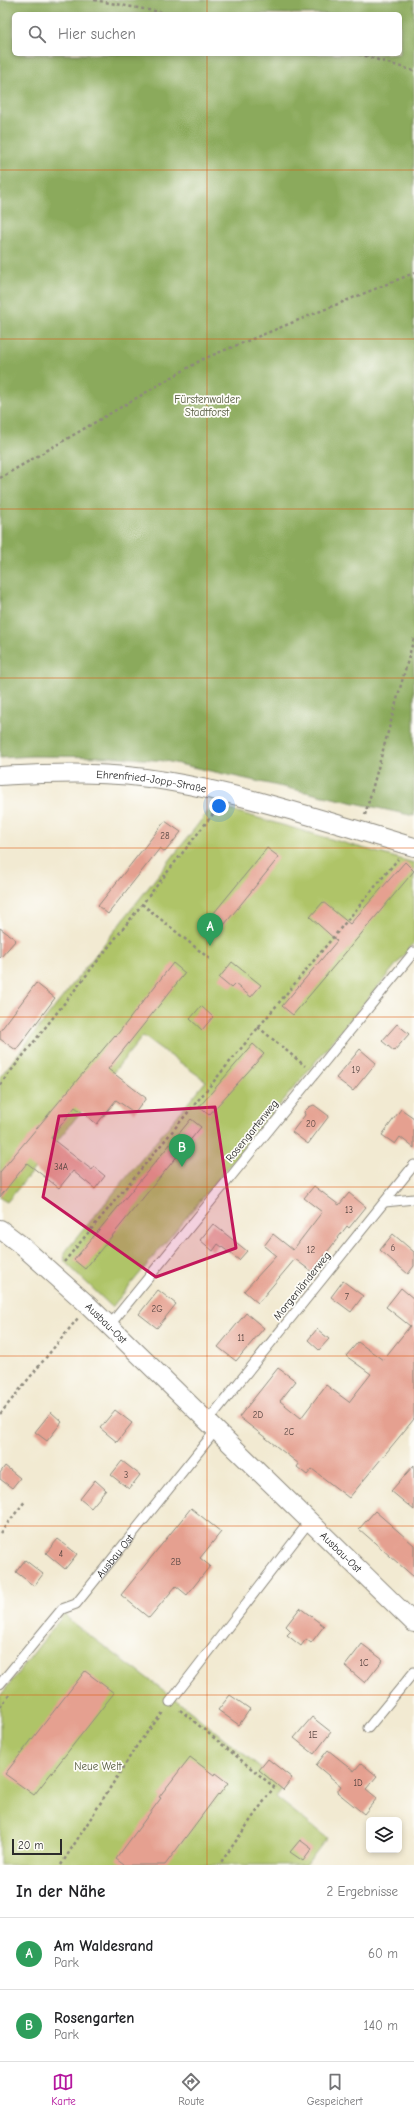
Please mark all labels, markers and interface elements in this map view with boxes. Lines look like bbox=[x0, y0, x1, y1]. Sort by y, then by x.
search box bbox=[12, 12, 402, 56]
icon: search bbox=[26, 23, 48, 45]
text: Hier suchen bbox=[58, 25, 136, 43]
park label: Fürstenwalder Stadtforst bbox=[174, 393, 240, 419]
street label: Ehrenfried-Jopp-Straße bbox=[96, 767, 208, 795]
your location bbox=[209, 796, 229, 816]
house number: 28 bbox=[160, 831, 170, 841]
pin: A bbox=[197, 913, 223, 946]
house number: 19 bbox=[352, 1065, 360, 1075]
street label: Rosengartenweg bbox=[223, 1097, 281, 1165]
house number: 20 bbox=[306, 1119, 316, 1129]
pin: B bbox=[169, 1134, 195, 1167]
house number: 34A bbox=[54, 1162, 68, 1172]
house number: 13 bbox=[345, 1205, 353, 1215]
house number: 6 bbox=[391, 1243, 396, 1253]
house number: 12 bbox=[307, 1245, 315, 1255]
street label: Morgenländerweg bbox=[270, 1249, 334, 1323]
house number: 7 bbox=[345, 1292, 350, 1302]
street label: Ausbau-Ost bbox=[83, 1300, 131, 1347]
house number: 2G bbox=[151, 1304, 163, 1314]
house number: 11 bbox=[237, 1333, 245, 1343]
house number: 2D bbox=[253, 1410, 264, 1420]
house number: 2C bbox=[284, 1427, 295, 1437]
house number: 3 bbox=[124, 1470, 128, 1480]
street label: Ausbau-Ost bbox=[318, 1529, 365, 1576]
street label: Ausbau Ost bbox=[93, 1531, 137, 1580]
house number: 4 bbox=[59, 1549, 63, 1559]
house number: 2B bbox=[171, 1557, 182, 1567]
house number: 1C bbox=[359, 1658, 369, 1668]
house number: 1E bbox=[309, 1730, 318, 1740]
park label: Neue Welt bbox=[74, 1760, 123, 1773]
house number: 1D bbox=[353, 1778, 363, 1788]
map controls bbox=[366, 1817, 402, 1853]
button: layers bbox=[366, 1817, 402, 1853]
scale bar bbox=[12, 1837, 62, 1856]
text: 20 m bbox=[18, 1839, 43, 1852]
text: In der Nähe bbox=[16, 1882, 105, 1901]
text: 2 Ergebnisse bbox=[326, 1884, 398, 1899]
text: Am Waldesrand bbox=[54, 1937, 153, 1955]
text: A bbox=[25, 1946, 33, 1961]
text: 60 m bbox=[368, 1946, 398, 1961]
text: Park bbox=[54, 1955, 79, 1970]
text: Rosengarten bbox=[54, 2009, 134, 2027]
text: B bbox=[25, 2018, 33, 2033]
text: 140 m bbox=[364, 2018, 398, 2033]
text: Park bbox=[54, 2027, 79, 2042]
tab: Karte bbox=[51, 2071, 76, 2108]
tab: Route bbox=[178, 2071, 204, 2108]
tab: Gespeichert bbox=[307, 2071, 363, 2108]

